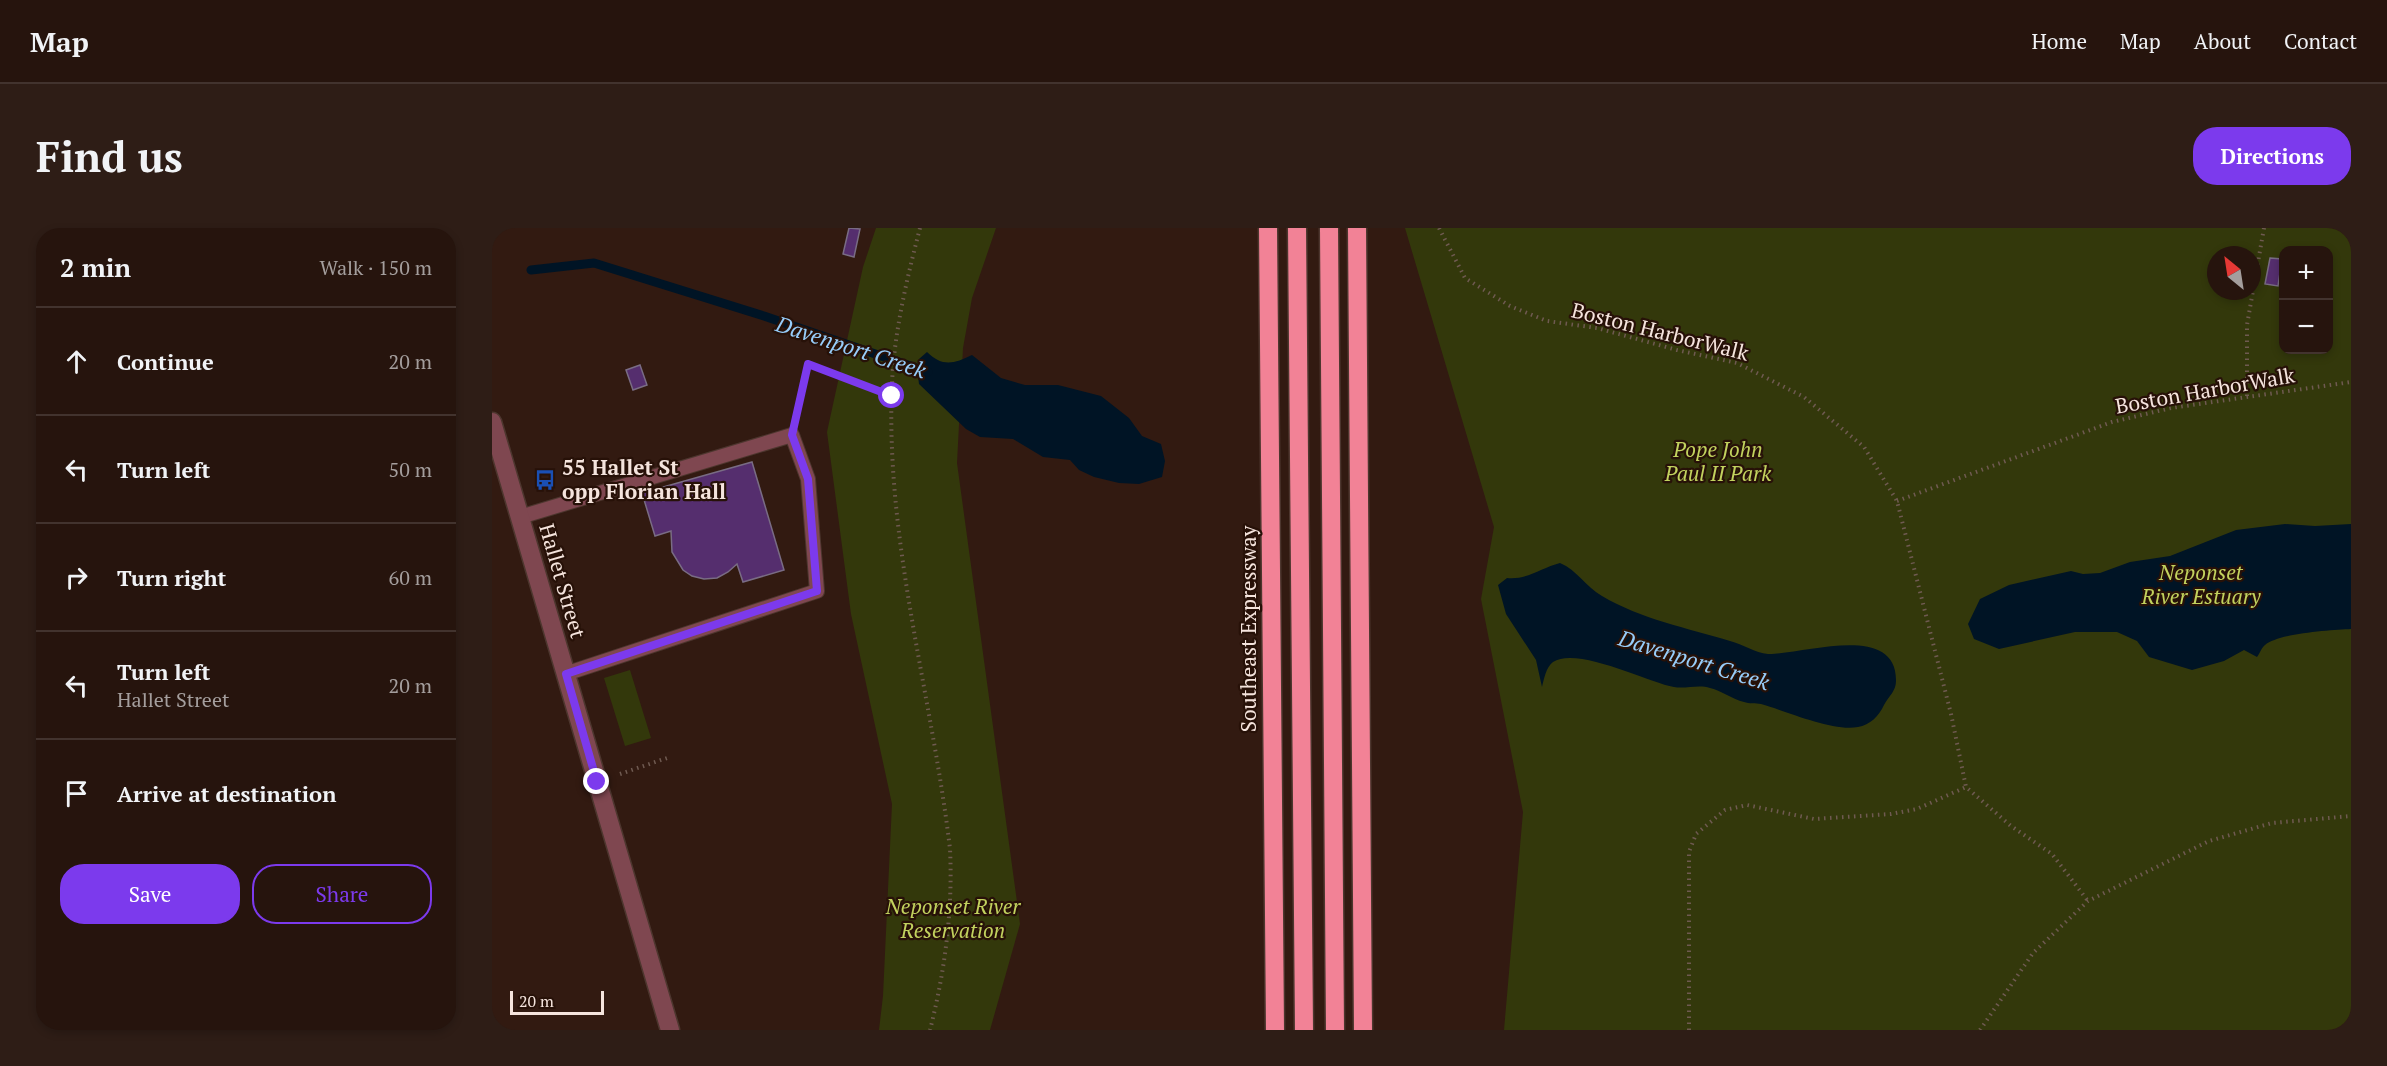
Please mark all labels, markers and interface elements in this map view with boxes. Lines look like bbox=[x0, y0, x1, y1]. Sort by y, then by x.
text: Map bbox=[30, 23, 89, 60]
text: Home bbox=[2031, 27, 2087, 55]
text: Map bbox=[2120, 27, 2161, 55]
text: About bbox=[2194, 27, 2251, 55]
text: Contact bbox=[2284, 27, 2357, 55]
button: Directions bbox=[2193, 127, 2351, 185]
text: Find us bbox=[36, 128, 183, 184]
north arrow bbox=[2207, 246, 2261, 300]
map controls bbox=[2279, 246, 2333, 354]
button: + bbox=[2279, 246, 2333, 300]
text: 2 min bbox=[60, 250, 131, 284]
text: Walk · 150 m bbox=[320, 254, 432, 281]
street label: Boston HarborWalk bbox=[1569, 295, 1752, 367]
button: − bbox=[2279, 300, 2333, 354]
water label: Davenport Creek bbox=[771, 308, 930, 385]
icon: ahead bbox=[60, 345, 93, 378]
text: Continue bbox=[117, 347, 214, 376]
text: 20 m bbox=[389, 348, 432, 375]
street label: Boston HarborWalk bbox=[2113, 360, 2297, 420]
route start bbox=[878, 382, 904, 408]
park label: Pope John Paul II Park bbox=[1664, 435, 1772, 487]
icon: left bbox=[60, 453, 93, 486]
place label: 55 Hallet St opp Florian Hall bbox=[562, 453, 726, 505]
text: Turn left bbox=[117, 455, 210, 484]
text: 50 m bbox=[389, 456, 432, 483]
bus stop icon: 55 Hallet St opp Florian Hall bbox=[533, 468, 557, 492]
street label: Hallet Street bbox=[533, 520, 593, 642]
street label: Southeast Expressway bbox=[1234, 525, 1262, 732]
park label: Neponset River Estuary bbox=[2141, 558, 2261, 610]
icon: right bbox=[60, 561, 93, 594]
text: Turn right bbox=[117, 563, 226, 592]
text: 60 m bbox=[389, 564, 432, 591]
water label: Davenport Creek bbox=[1614, 623, 1774, 696]
text: Turn left bbox=[117, 657, 210, 686]
icon: left bbox=[60, 669, 93, 702]
text: 20 m bbox=[389, 672, 432, 699]
text: Hallet Street bbox=[117, 686, 229, 713]
route end bbox=[583, 768, 609, 794]
icon: arrive bbox=[60, 777, 93, 810]
text: Arrive at destination bbox=[117, 779, 336, 808]
button: Save bbox=[60, 864, 240, 924]
button: Share bbox=[252, 864, 432, 924]
park label: Neponset River Reservation bbox=[885, 892, 1021, 944]
scale bar bbox=[510, 988, 604, 1016]
text: 20 m bbox=[519, 990, 554, 1012]

